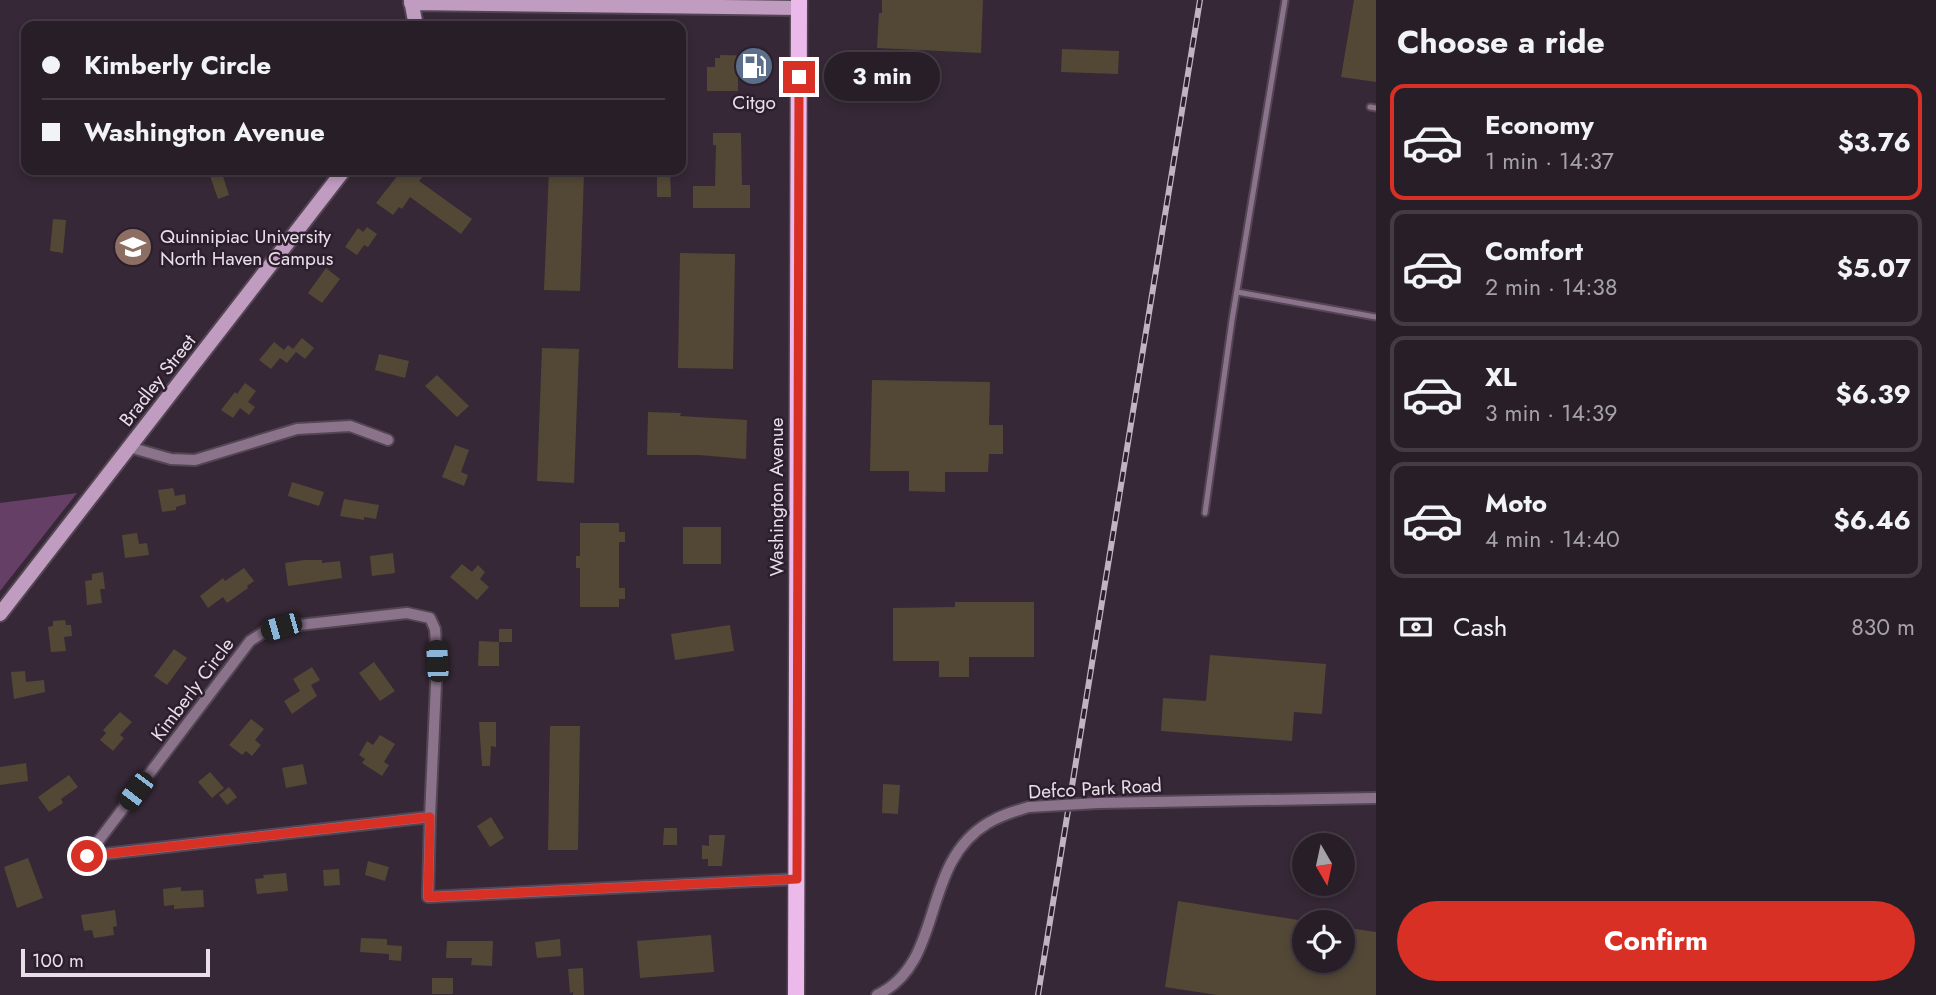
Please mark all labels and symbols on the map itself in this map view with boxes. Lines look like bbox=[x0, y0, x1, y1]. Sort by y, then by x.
fuel station icon: Citgo bbox=[733, 45, 775, 87]
callout: 3 min bbox=[824, 52, 939, 102]
route end bbox=[783, 61, 815, 93]
place label: Citgo bbox=[732, 89, 776, 116]
place label: Quinnipiac University North Haven Campus bbox=[160, 223, 334, 272]
school or university icon: Quinnipiac University North Haven Campus bbox=[112, 226, 154, 268]
street label: Bradley Street bbox=[113, 328, 202, 432]
street label: Washington Avenue bbox=[763, 417, 790, 577]
car bbox=[258, 611, 305, 643]
street label: Kimberly Circle bbox=[144, 632, 240, 747]
car bbox=[426, 639, 449, 683]
car bbox=[115, 768, 158, 814]
street label: Defco Park Road bbox=[1027, 772, 1163, 805]
north arrow bbox=[1292, 833, 1354, 896]
route start bbox=[71, 840, 103, 872]
scale bar bbox=[21, 946, 210, 978]

